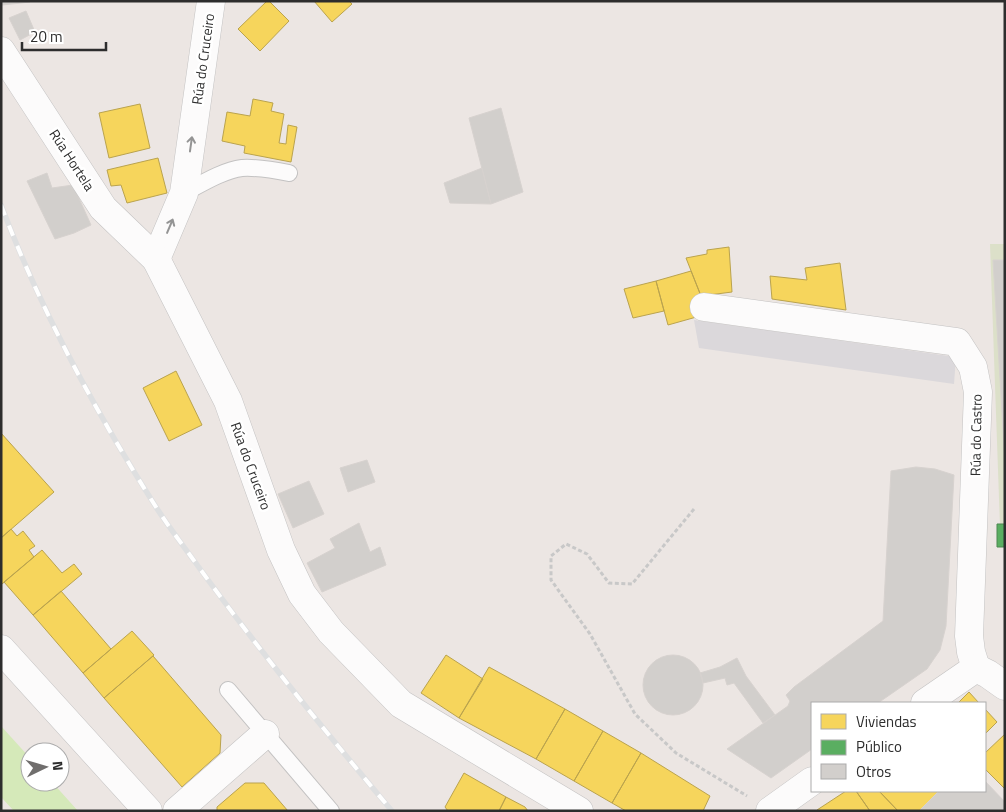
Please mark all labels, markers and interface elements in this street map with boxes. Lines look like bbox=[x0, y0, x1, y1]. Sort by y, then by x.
street label: Rúa do Cruceiro bbox=[186, 12, 219, 106]
scale bar bbox=[22, 20, 106, 52]
text: 20 m bbox=[30, 25, 63, 48]
street label: Rúa Hortela bbox=[45, 125, 100, 195]
one-way arrow bbox=[186, 137, 196, 153]
one-way arrow bbox=[166, 219, 176, 234]
street label: Rúa do Castro bbox=[964, 394, 987, 476]
street label: Rúa do Cruceiro bbox=[226, 419, 277, 513]
legend bbox=[811, 702, 986, 792]
text: Viviendas bbox=[856, 710, 917, 733]
text: Público bbox=[856, 735, 902, 758]
north arrow bbox=[20, 742, 70, 792]
text: N bbox=[48, 760, 69, 772]
text: Otros bbox=[856, 760, 891, 783]

